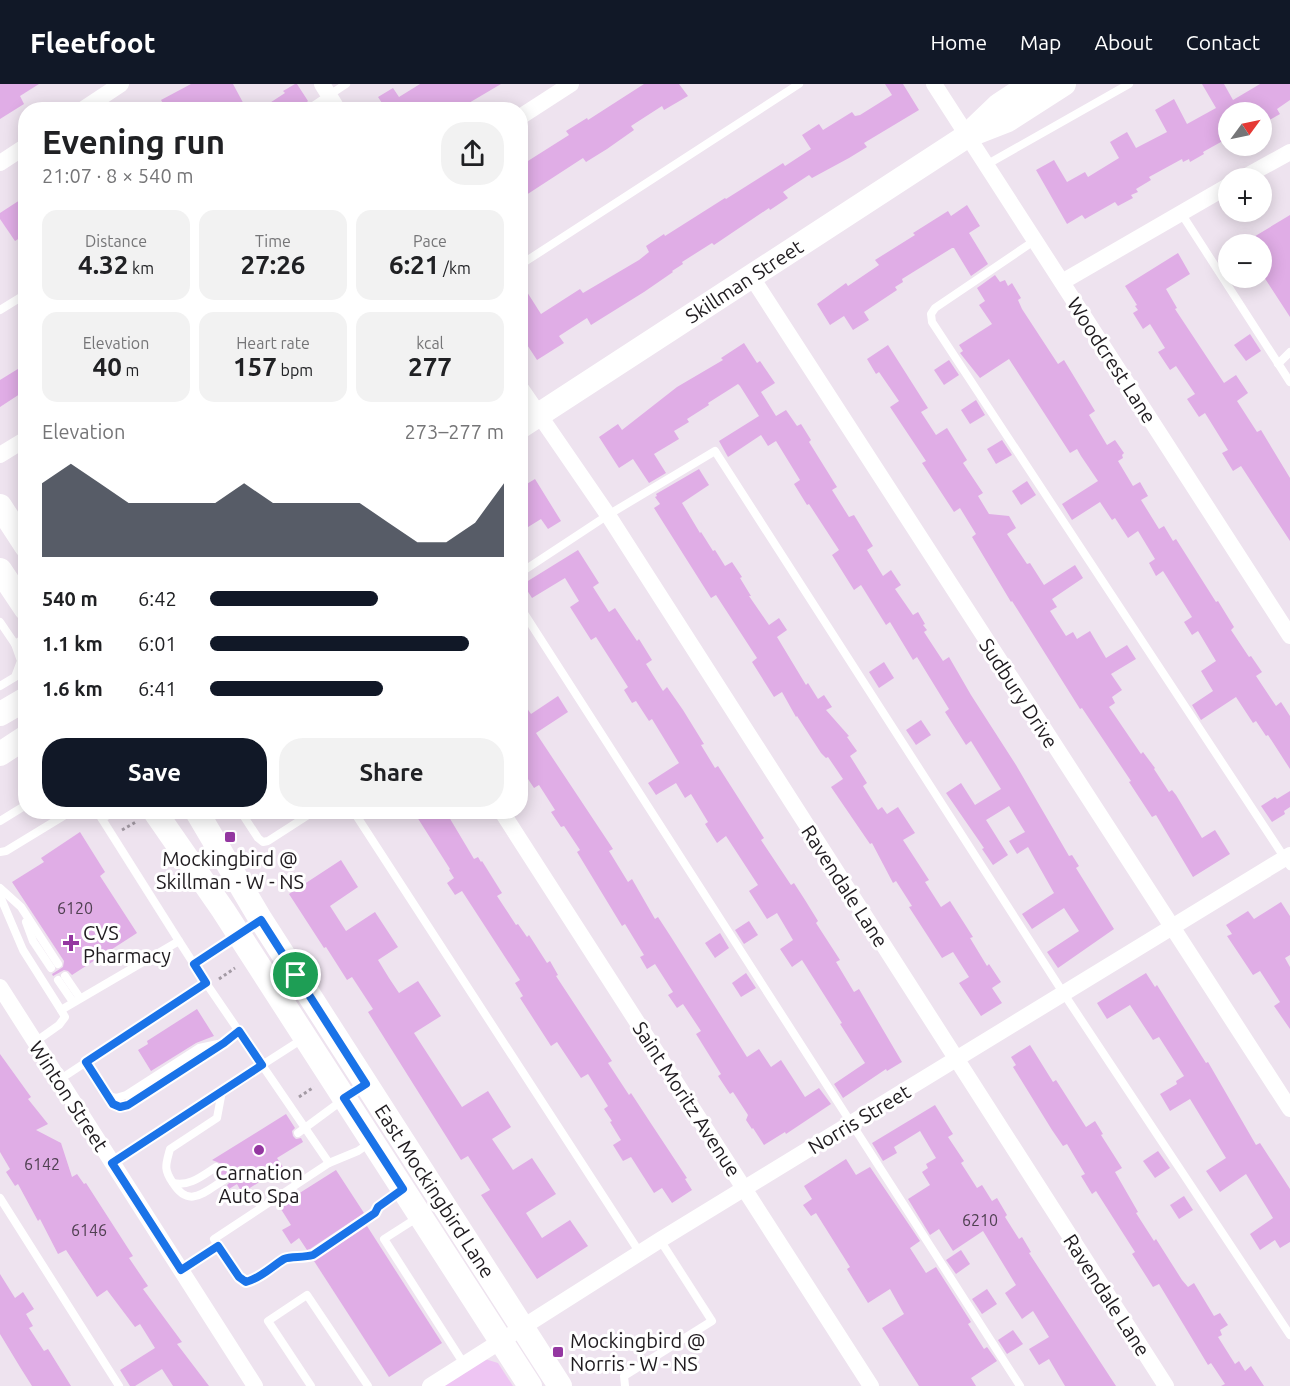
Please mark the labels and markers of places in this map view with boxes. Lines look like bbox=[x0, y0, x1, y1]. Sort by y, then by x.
marker: Mockingbird @ Skillman - W - NS bbox=[223, 830, 237, 844]
place label: Mockingbird @ Skillman - W - NS bbox=[156, 847, 304, 893]
place label: CVS Pharmacy bbox=[83, 921, 171, 967]
marker: CVS Pharmacy bbox=[64, 936, 78, 950]
pin bbox=[270, 949, 321, 1000]
marker: Carnation Auto Spa bbox=[252, 1143, 266, 1157]
place label: Carnation Auto Spa bbox=[215, 1161, 303, 1207]
place label: Mockingbird @ Norris - W - NS bbox=[570, 1329, 706, 1375]
marker: Mockingbird @ Norris - W - NS bbox=[551, 1345, 565, 1359]

